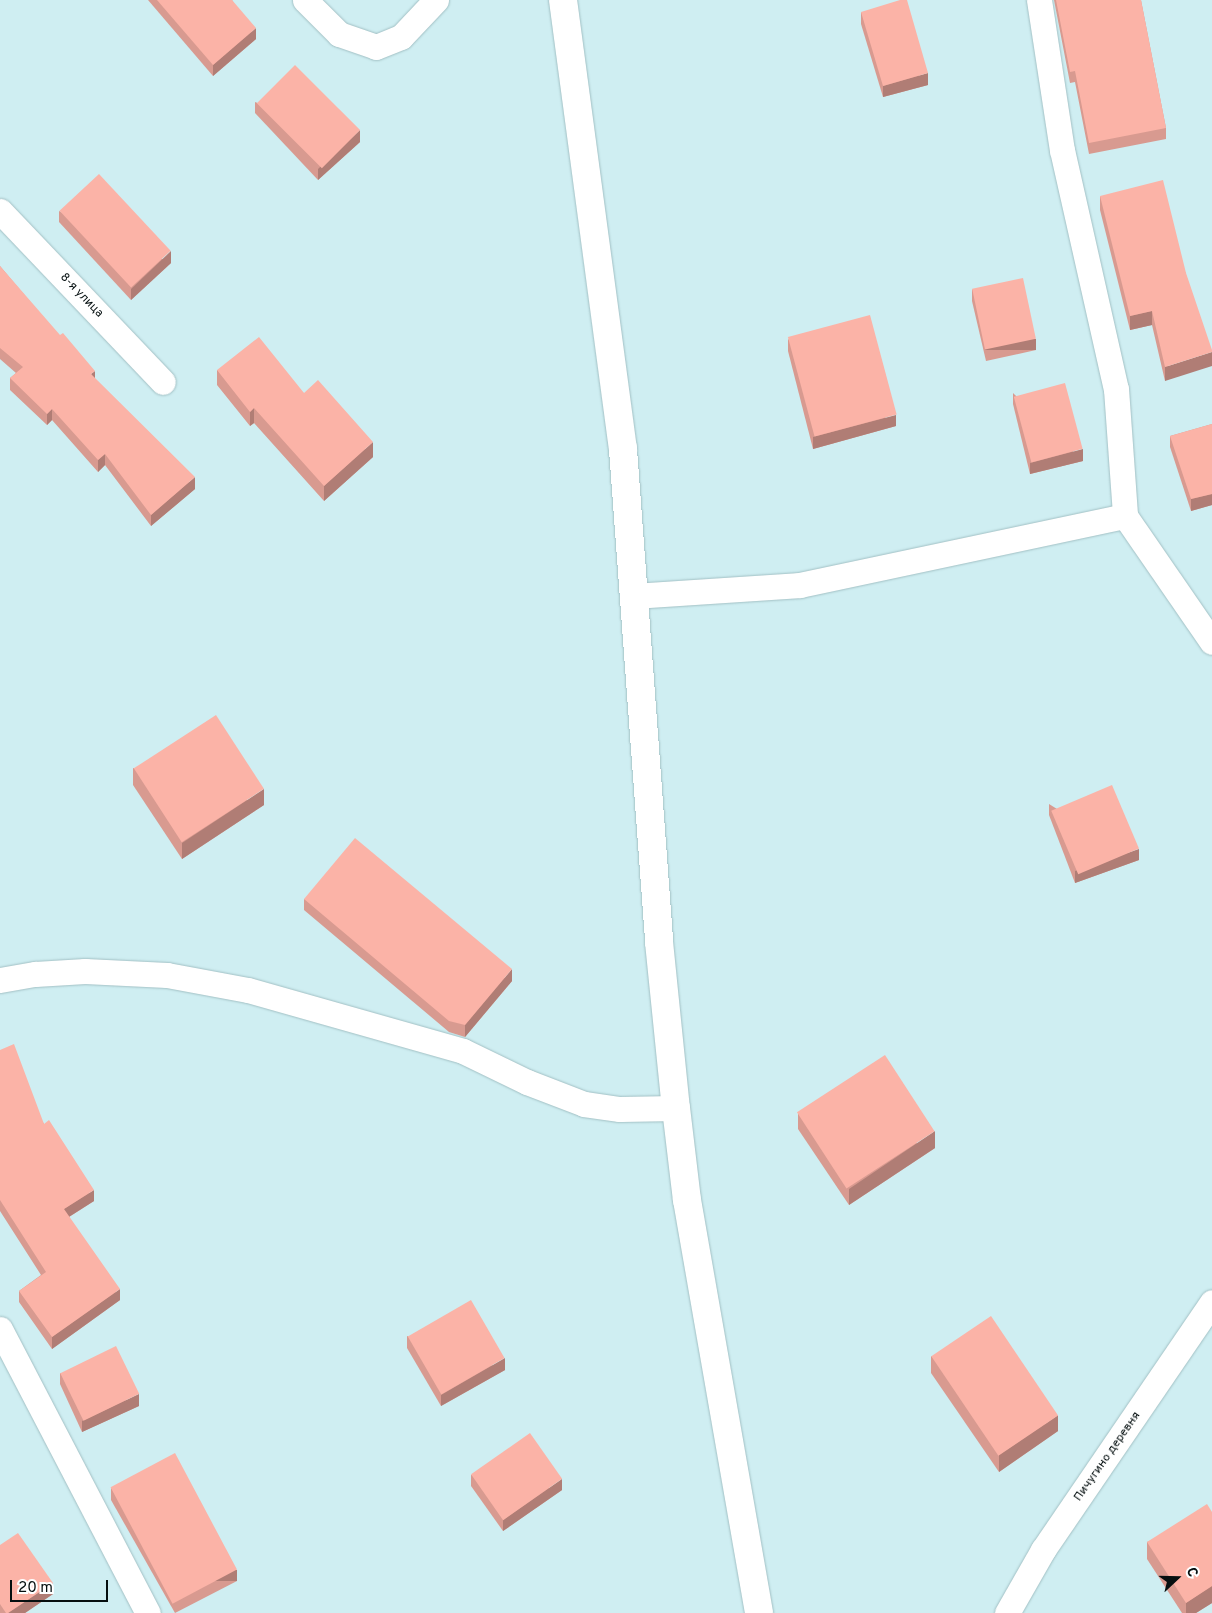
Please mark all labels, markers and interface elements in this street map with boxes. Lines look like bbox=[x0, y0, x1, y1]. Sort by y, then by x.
street label: 8-я улица bbox=[56, 271, 106, 321]
street label: Пичугино деревня bbox=[1072, 1409, 1144, 1505]
north arrow bbox=[1152, 1553, 1202, 1603]
text: С bbox=[1182, 1565, 1201, 1580]
scale bar bbox=[12, 1570, 110, 1602]
text: 20 m bbox=[18, 1579, 53, 1598]

